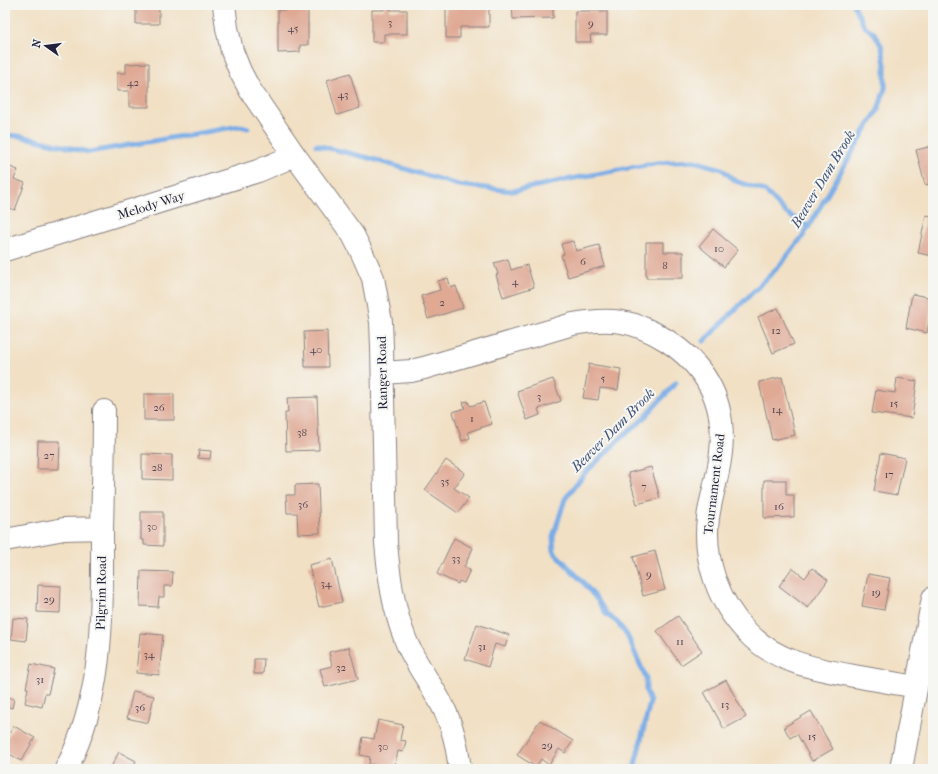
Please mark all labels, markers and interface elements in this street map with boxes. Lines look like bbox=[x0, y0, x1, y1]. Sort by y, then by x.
house number: 3 bbox=[388, 16, 392, 29]
house number: 9 bbox=[588, 17, 594, 30]
house number: 45 bbox=[288, 22, 299, 35]
north arrow bbox=[26, 26, 66, 66]
text: N bbox=[29, 37, 44, 49]
house number: 42 bbox=[127, 76, 139, 89]
house number: 43 bbox=[337, 88, 349, 101]
water label: Beaver Dam Brook bbox=[787, 127, 859, 232]
street label: Melody Way bbox=[116, 187, 187, 222]
house number: 10 bbox=[714, 242, 724, 255]
house number: 6 bbox=[580, 255, 586, 268]
house number: 8 bbox=[662, 259, 668, 272]
house number: 4 bbox=[512, 275, 519, 288]
house number: 2 bbox=[439, 296, 445, 309]
house number: 12 bbox=[771, 324, 781, 337]
street label: Ranger Road bbox=[374, 335, 390, 410]
house number: 40 bbox=[310, 343, 322, 356]
house number: 5 bbox=[601, 372, 606, 385]
water label: Beaver Dam Brook bbox=[567, 385, 658, 476]
house number: 3 bbox=[537, 390, 541, 403]
house number: 15 bbox=[890, 397, 899, 410]
house number: 26 bbox=[153, 401, 165, 414]
house number: 14 bbox=[772, 403, 783, 416]
house number: 1 bbox=[470, 412, 474, 425]
house number: 38 bbox=[297, 426, 307, 439]
street label: Tournament Road bbox=[700, 432, 728, 535]
house number: 27 bbox=[44, 449, 54, 462]
house number: 28 bbox=[151, 461, 163, 474]
house number: 17 bbox=[884, 468, 894, 481]
house number: 35 bbox=[440, 475, 450, 488]
house number: 7 bbox=[641, 480, 647, 493]
house number: 36 bbox=[298, 498, 308, 511]
house number: 16 bbox=[774, 500, 784, 513]
house number: 30 bbox=[147, 520, 157, 533]
house number: 33 bbox=[451, 552, 461, 565]
street label: Pilgrim Road bbox=[93, 555, 109, 630]
house number: 9 bbox=[646, 568, 652, 581]
house number: 34 bbox=[320, 577, 332, 590]
house number: 19 bbox=[871, 586, 881, 599]
house number: 29 bbox=[43, 593, 55, 606]
house number: 11 bbox=[676, 635, 684, 648]
house number: 31 bbox=[478, 640, 486, 653]
house number: 34 bbox=[143, 648, 155, 661]
house number: 32 bbox=[336, 661, 346, 674]
house number: 31 bbox=[36, 673, 44, 686]
house number: 13 bbox=[721, 698, 729, 711]
house number: 36 bbox=[135, 701, 145, 714]
house number: 15 bbox=[808, 730, 817, 743]
house number: 29 bbox=[541, 739, 553, 752]
house number: 30 bbox=[378, 740, 388, 753]

